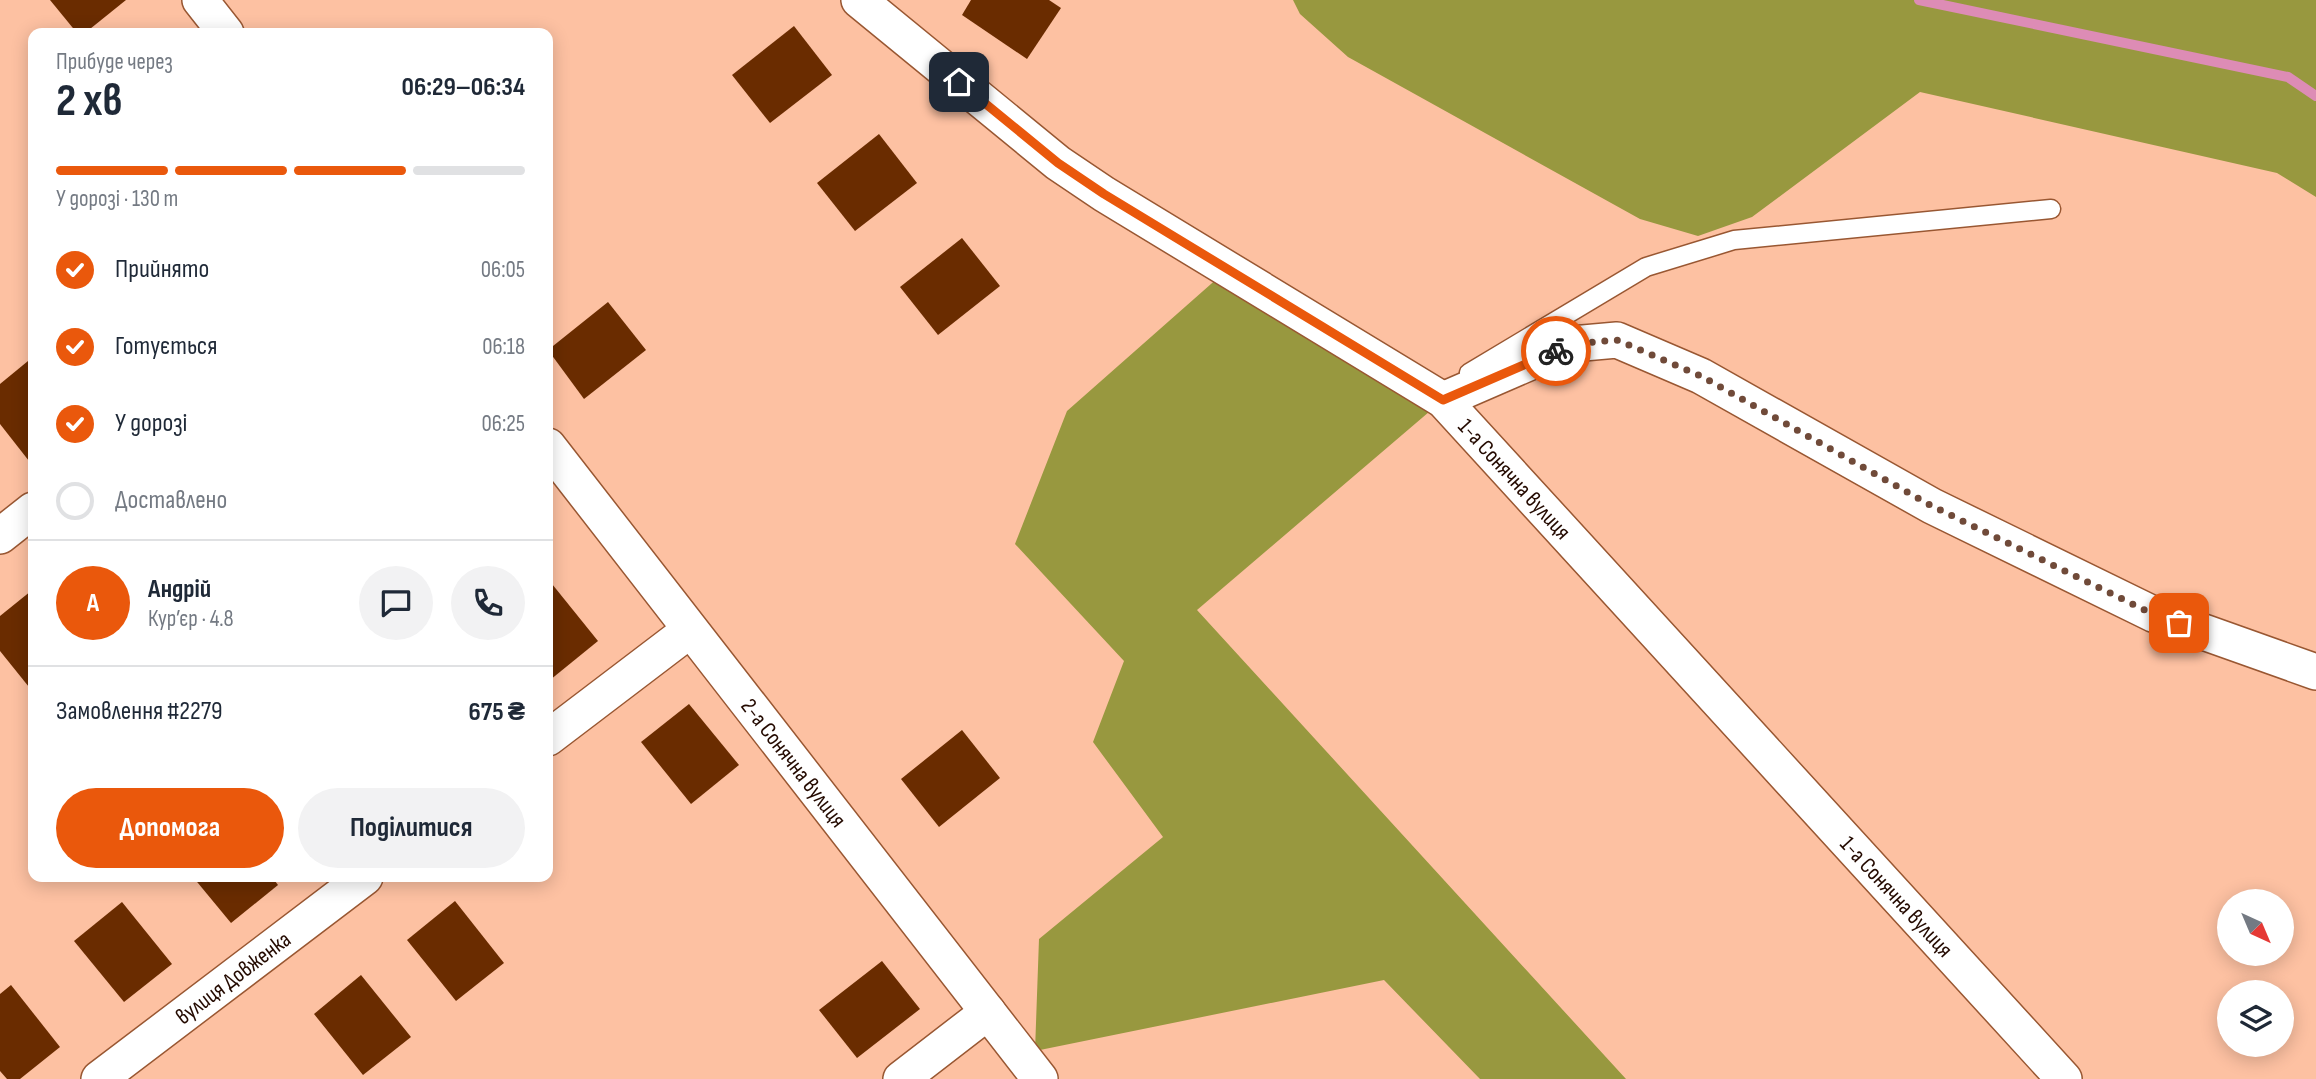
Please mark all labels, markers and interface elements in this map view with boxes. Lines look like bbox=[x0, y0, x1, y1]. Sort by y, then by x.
text: Прибуде через bbox=[56, 48, 173, 76]
pin bbox=[929, 52, 989, 112]
icon: home bbox=[940, 63, 978, 101]
text: 06:29–06:34 bbox=[402, 72, 525, 103]
text: 2 хв bbox=[56, 74, 123, 129]
text: У дорозі · 130 m bbox=[56, 185, 178, 213]
icon: check bbox=[56, 251, 94, 289]
text: Прийнято bbox=[115, 254, 209, 285]
text: 06:05 bbox=[481, 256, 525, 284]
courier bbox=[1521, 316, 1591, 386]
icon: check bbox=[56, 328, 94, 366]
text: Готується bbox=[115, 331, 217, 362]
icon: bike bbox=[1537, 332, 1575, 370]
text: 06:18 bbox=[482, 333, 525, 361]
icon: check bbox=[56, 405, 94, 443]
text: У дорозі bbox=[115, 408, 187, 439]
text: 06:25 bbox=[482, 410, 525, 438]
street label: 1-а Сонячна вулиця bbox=[1452, 413, 1577, 546]
text: Доставлено bbox=[115, 485, 227, 516]
button: chat bbox=[359, 566, 433, 640]
button: phone bbox=[451, 566, 525, 640]
text: Андрій bbox=[148, 574, 211, 605]
text: А bbox=[87, 588, 99, 619]
pin bbox=[2149, 593, 2209, 653]
icon: bag bbox=[2160, 604, 2198, 642]
text: Кур’єр · 4.8 bbox=[148, 605, 234, 633]
street label: 2-а Сонячна вулиця bbox=[734, 693, 852, 833]
text: Замовлення #2279 bbox=[56, 696, 223, 727]
text: 675 ₴ bbox=[469, 697, 525, 728]
button: Допомога bbox=[56, 788, 284, 868]
button: Поділитися bbox=[298, 788, 525, 868]
street label: 1-а Сонячна вулиця bbox=[1834, 831, 1959, 963]
north arrow bbox=[2217, 889, 2294, 966]
map controls bbox=[2217, 889, 2294, 1057]
street label: вулиця Довженка bbox=[170, 926, 297, 1031]
button: layers bbox=[2217, 980, 2294, 1057]

